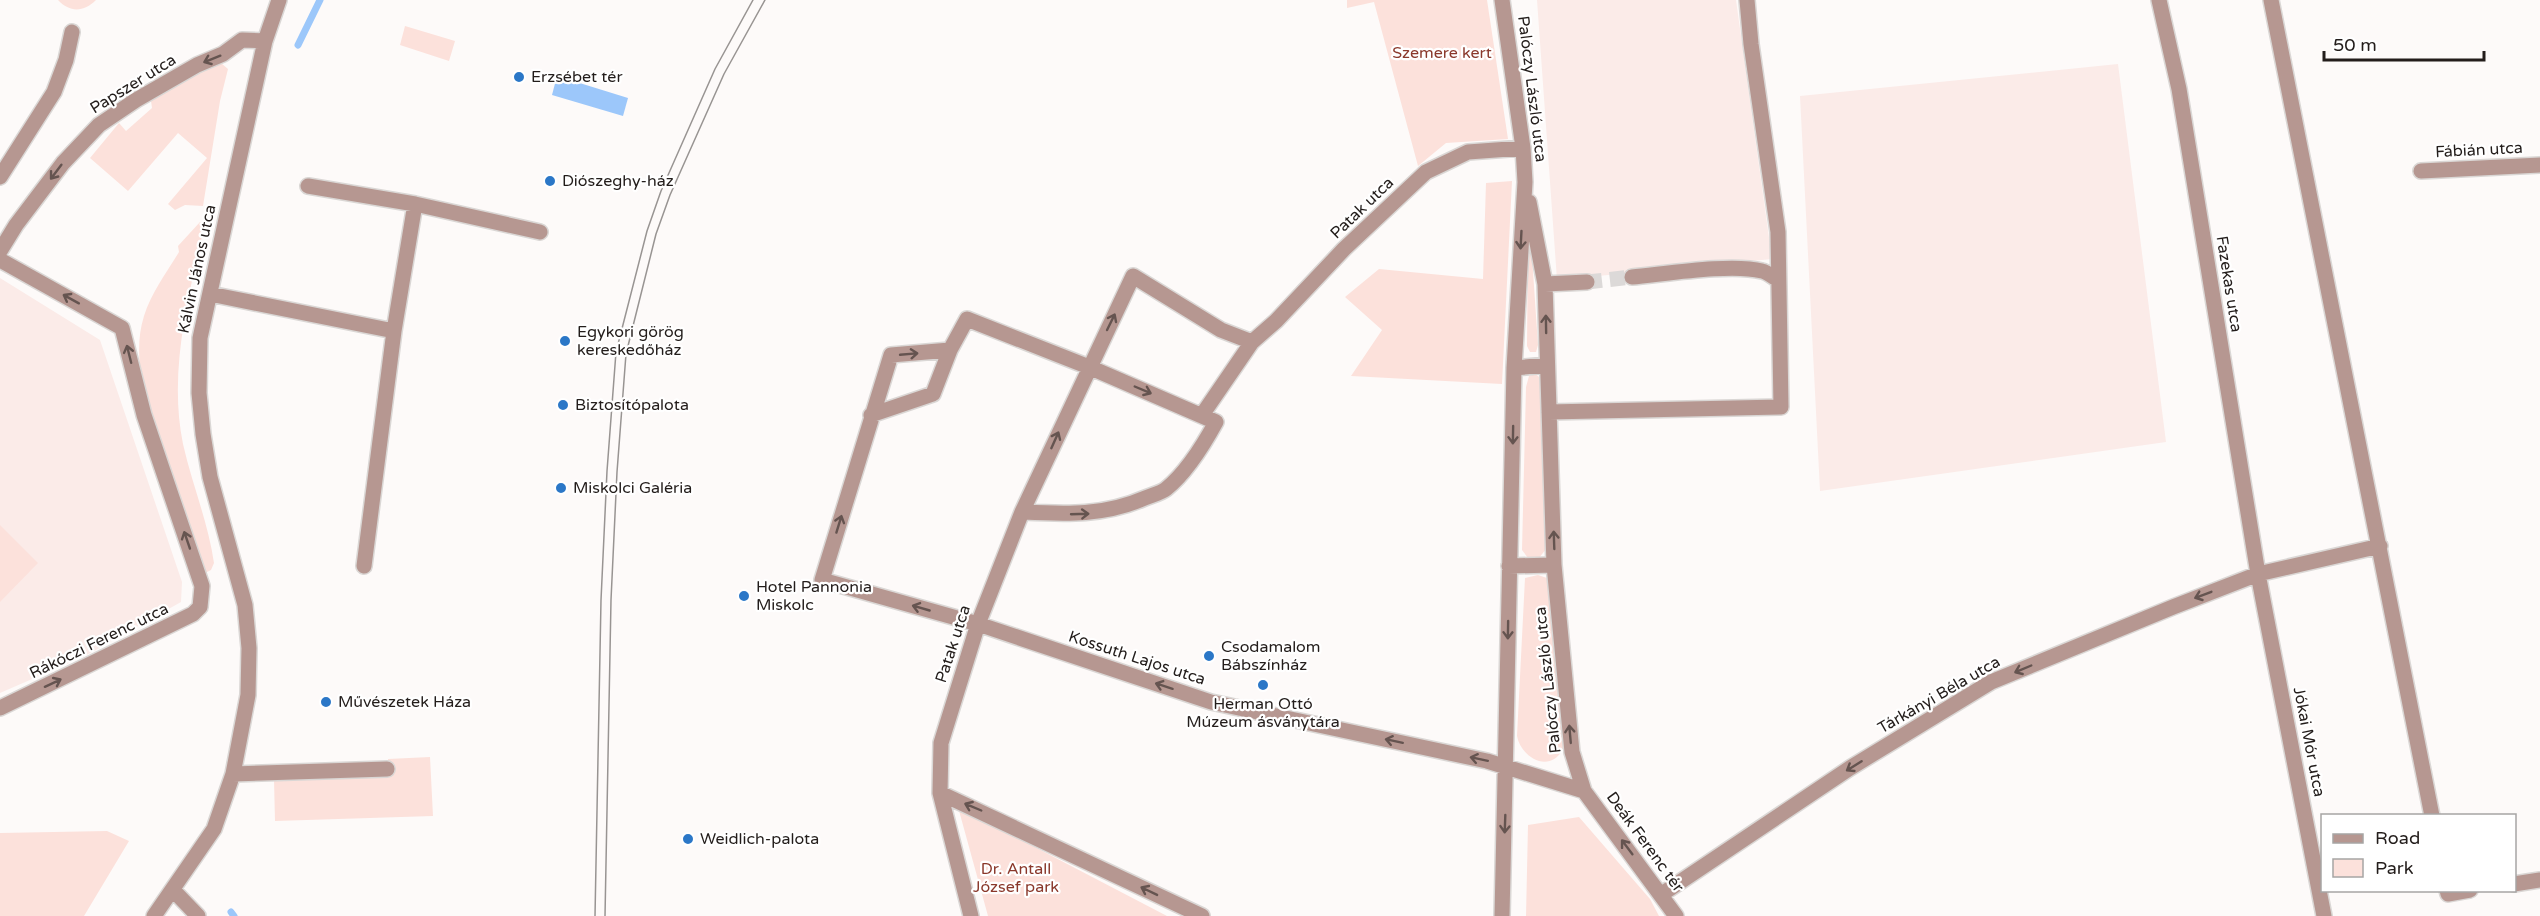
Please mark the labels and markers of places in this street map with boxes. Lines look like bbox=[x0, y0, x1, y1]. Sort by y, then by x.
place label: Erzsébet tér bbox=[531, 67, 623, 87]
marker: Erzsébet tér bbox=[512, 70, 526, 84]
place label: Diószeghy-ház bbox=[562, 171, 674, 191]
marker: Diószeghy-ház bbox=[543, 174, 557, 188]
place label: Egykori görög kereskedőház bbox=[577, 322, 684, 360]
marker: Egykori görög kereskedőház bbox=[558, 334, 572, 348]
place label: Biztosítópalota bbox=[575, 395, 689, 415]
marker: Biztosítópalota bbox=[556, 398, 570, 412]
place label: Miskolci Galéria bbox=[573, 478, 692, 498]
marker: Miskolci Galéria bbox=[554, 481, 568, 495]
place label: Hotel Pannonia Miskolc bbox=[756, 577, 872, 615]
marker: Hotel Pannonia Miskolc bbox=[737, 589, 751, 603]
place label: Csodamalom Bábszínház bbox=[1221, 637, 1321, 675]
marker: Csodamalom Bábszínház bbox=[1202, 649, 1216, 663]
marker: Herman Ottó Múzeum ásványtára bbox=[1256, 678, 1270, 692]
place label: Művészetek Háza bbox=[338, 692, 471, 712]
place label: Herman Ottó Múzeum ásványtára bbox=[1186, 694, 1340, 732]
marker: Művészetek Háza bbox=[319, 695, 333, 709]
place label: Weidlich-palota bbox=[700, 829, 819, 849]
marker: Weidlich-palota bbox=[681, 832, 695, 846]

